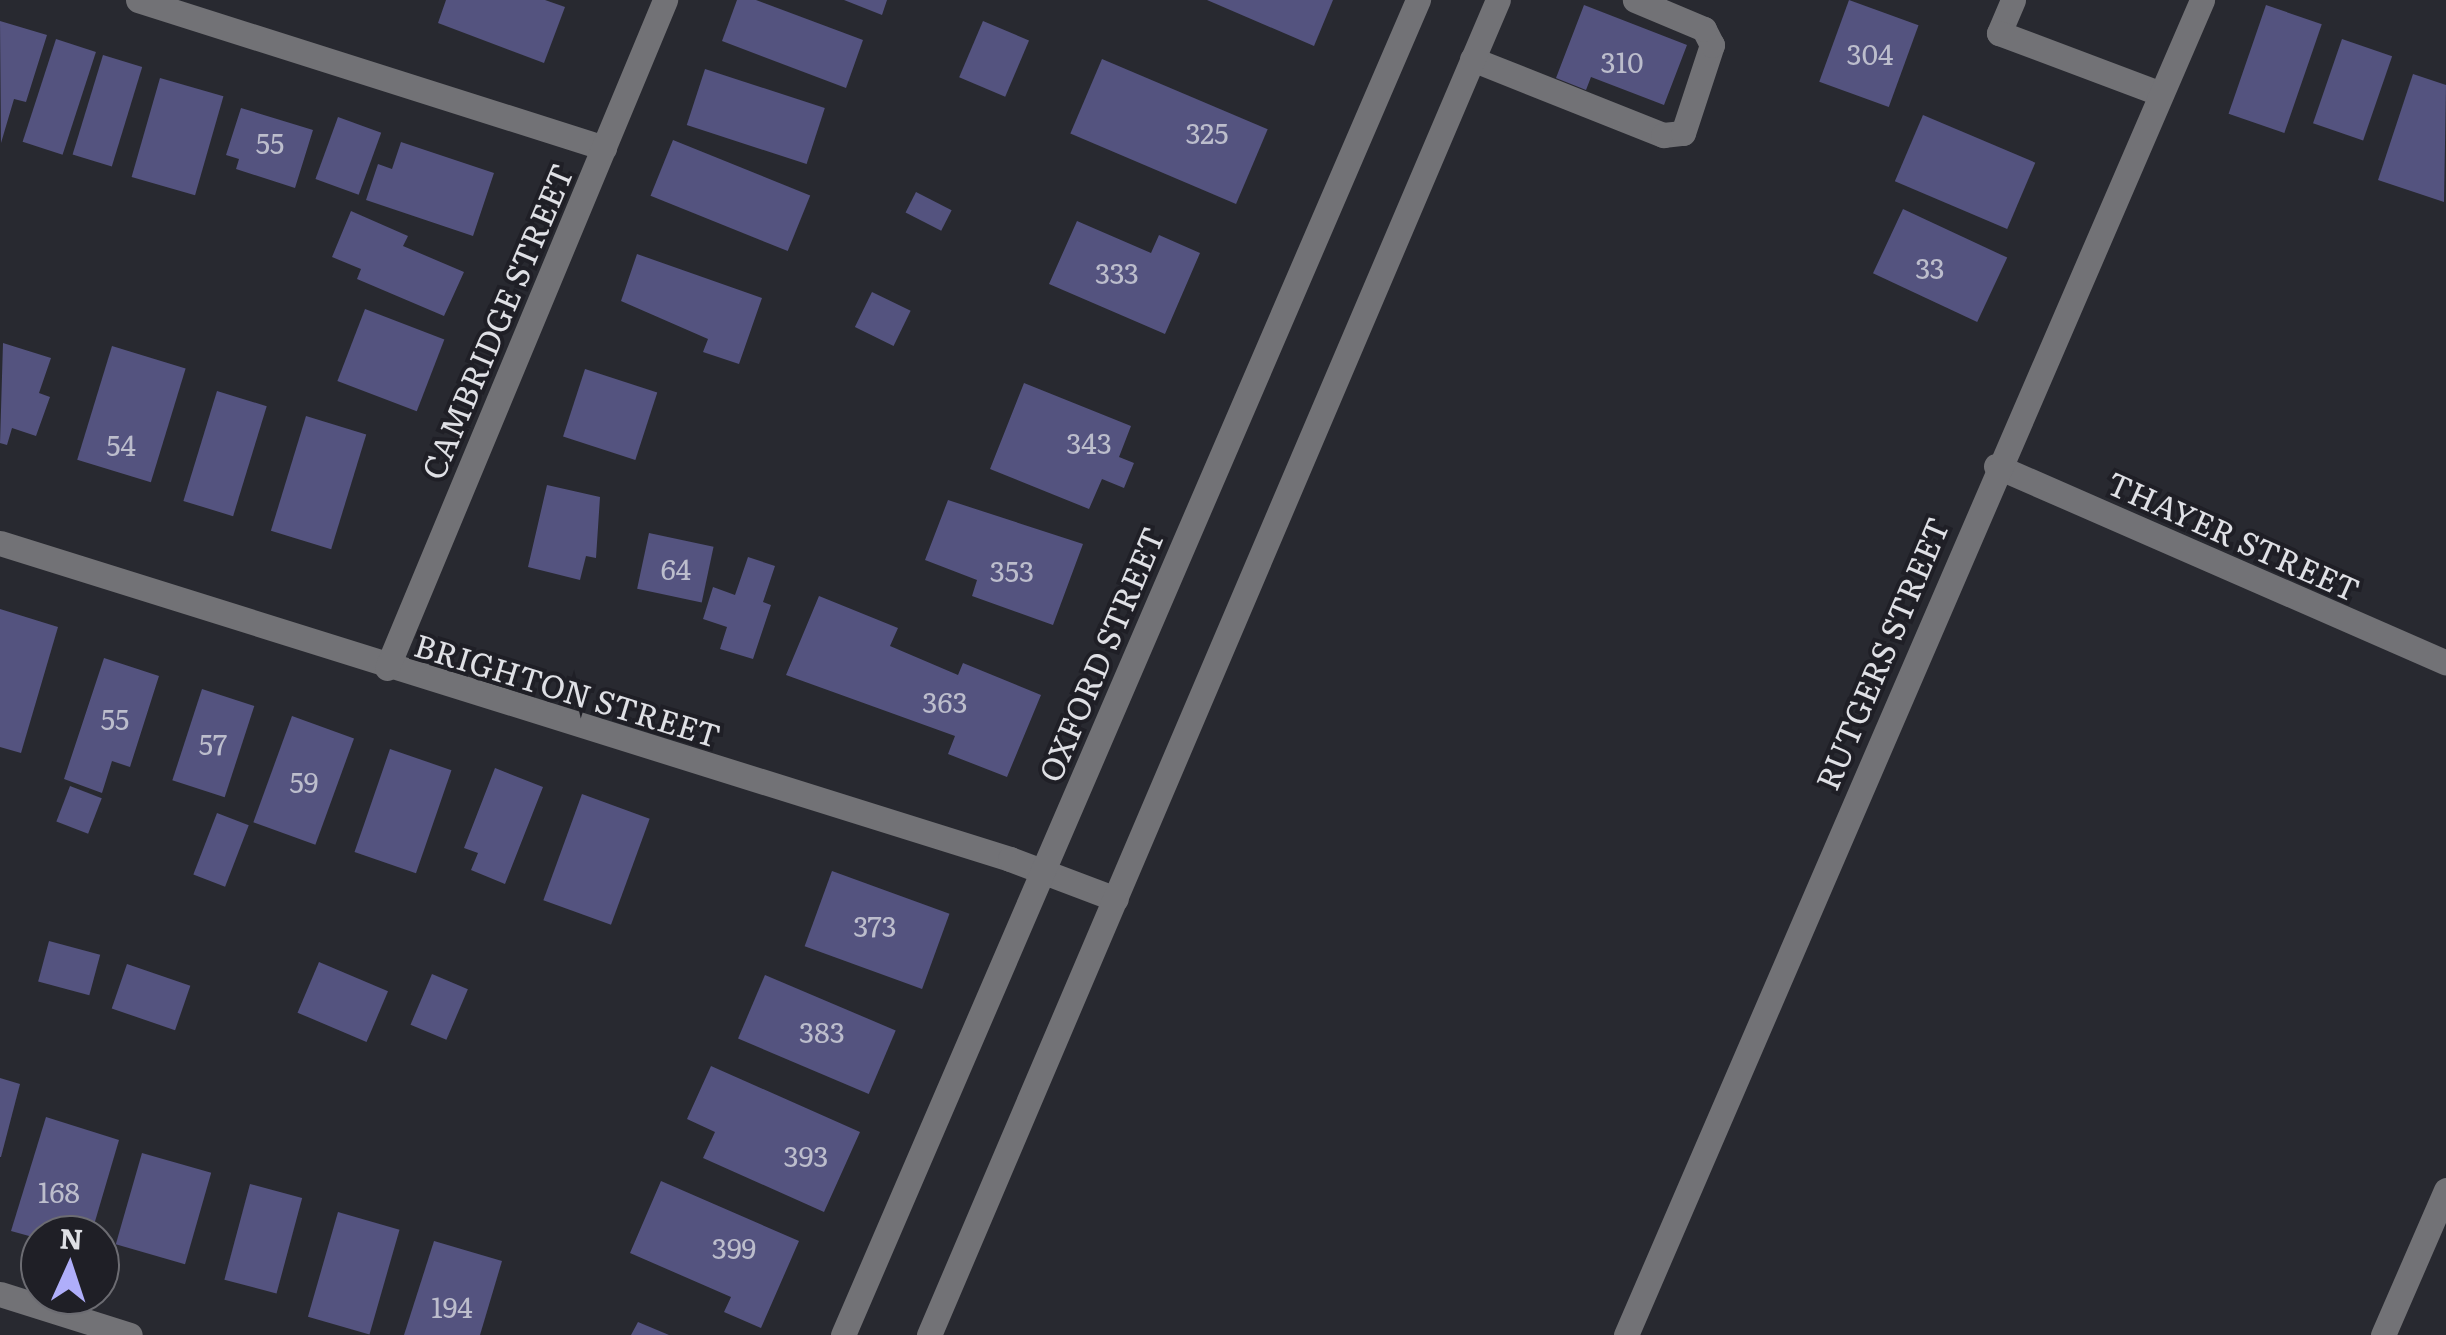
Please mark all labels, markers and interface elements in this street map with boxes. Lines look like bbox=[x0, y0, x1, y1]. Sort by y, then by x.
house number: 304 bbox=[1847, 36, 1893, 70]
house number: 310 bbox=[1601, 44, 1643, 78]
house number: 325 bbox=[1186, 115, 1228, 149]
house number: 55 bbox=[256, 125, 284, 159]
street label: CAMBRIDGE STREET bbox=[412, 158, 580, 484]
house number: 33 bbox=[1915, 250, 1945, 284]
house number: 333 bbox=[1095, 255, 1139, 289]
house number: 343 bbox=[1066, 425, 1112, 459]
house number: 54 bbox=[106, 427, 136, 461]
street label: THAYER STREET bbox=[2102, 462, 2366, 608]
street label: RUTGERS STREET bbox=[1806, 511, 1956, 795]
street label: OXFORD STREET bbox=[1029, 521, 1171, 787]
house number: 64 bbox=[661, 551, 691, 585]
house number: 353 bbox=[990, 553, 1034, 587]
street label: BRIGHTON STREET bbox=[410, 624, 726, 754]
house number: 363 bbox=[922, 684, 968, 718]
house number: 55 bbox=[101, 701, 129, 735]
house number: 57 bbox=[199, 726, 227, 760]
house number: 59 bbox=[290, 764, 318, 798]
house number: 373 bbox=[853, 908, 897, 942]
house number: 383 bbox=[799, 1014, 845, 1048]
house number: 393 bbox=[784, 1138, 828, 1172]
house number: 168 bbox=[38, 1174, 80, 1208]
north arrow bbox=[20, 1215, 120, 1315]
text: N bbox=[59, 1215, 84, 1259]
house number: 399 bbox=[712, 1230, 756, 1264]
house number: 194 bbox=[431, 1289, 473, 1323]

